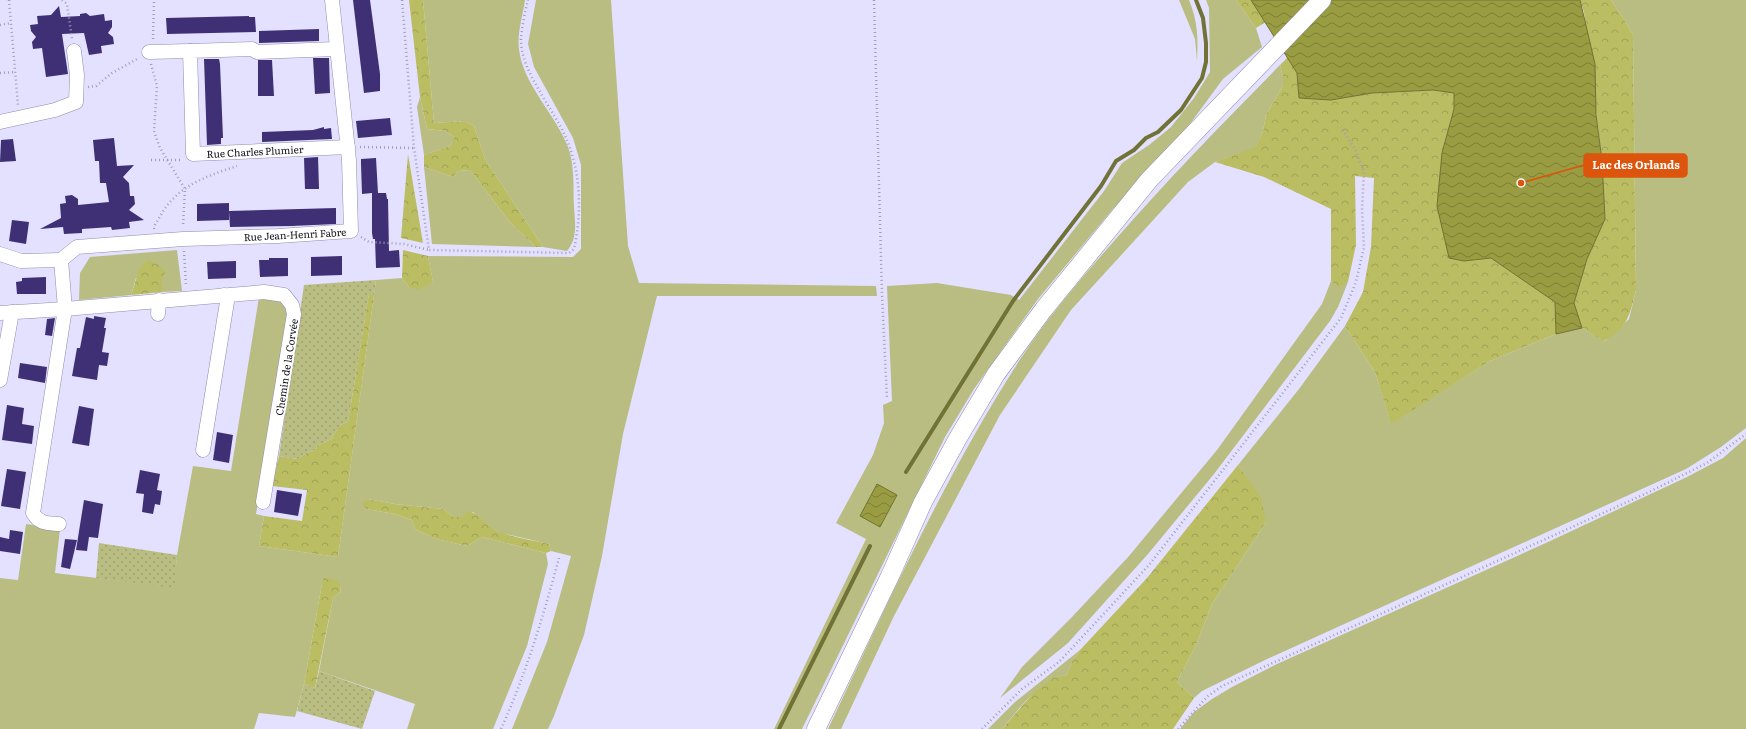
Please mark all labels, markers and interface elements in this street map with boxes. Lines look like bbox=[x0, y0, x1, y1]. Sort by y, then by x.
street label: Rue Charles Plumier bbox=[206, 141, 304, 161]
callout: Lac des Orlands bbox=[1584, 154, 1687, 177]
text: Lac des Orlands bbox=[1592, 156, 1680, 172]
street label: Rue Jean-Henri Fabre bbox=[243, 224, 347, 244]
street label: Chemin de la Corvée bbox=[271, 318, 301, 416]

